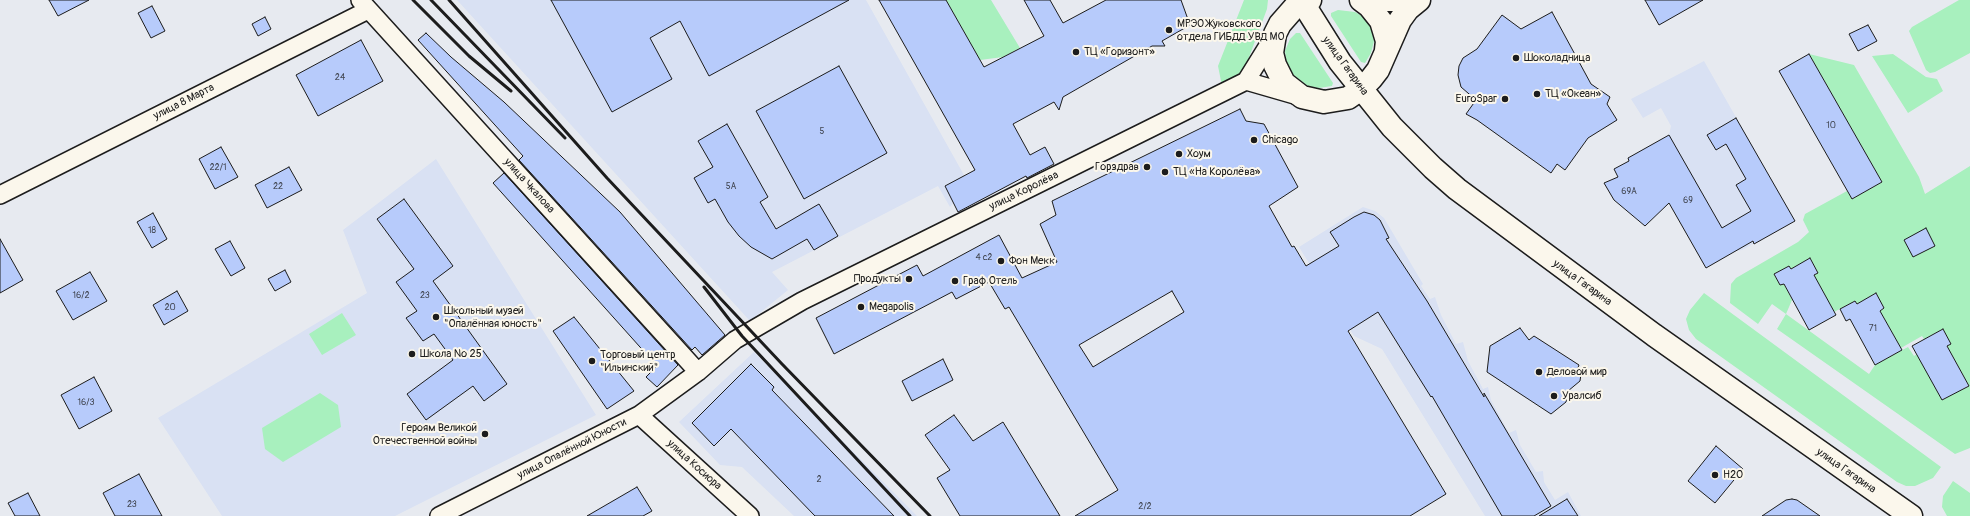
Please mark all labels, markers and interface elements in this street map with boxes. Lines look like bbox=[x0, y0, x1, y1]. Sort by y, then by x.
place label: МРЭО Жуковского отдела ГИБДД УВД МО bbox=[1177, 17, 1285, 43]
marker: МРЭО Жуковского отдела ГИБДД УВД МО bbox=[1164, 25, 1174, 35]
street label: улица Гагарина bbox=[1319, 34, 1371, 98]
place label: ТЦ «Горизонт» bbox=[1084, 45, 1155, 59]
marker: ТЦ «Горизонт» bbox=[1071, 47, 1081, 57]
place label: Шоколадница bbox=[1524, 51, 1590, 65]
marker: Шоколадница bbox=[1511, 53, 1521, 63]
house number: 24 bbox=[335, 73, 345, 83]
street label: улица 8 Марта bbox=[151, 81, 217, 123]
place label: ТЦ «Океан» bbox=[1545, 87, 1601, 101]
marker: ТЦ «Океан» bbox=[1532, 89, 1542, 99]
place label: EuroSpar bbox=[1455, 92, 1497, 106]
marker: EuroSpar bbox=[1500, 94, 1510, 104]
house number: 10 bbox=[1826, 121, 1836, 131]
house number: 5 bbox=[820, 127, 824, 137]
place label: Chicago bbox=[1262, 133, 1298, 147]
marker: Chicago bbox=[1249, 135, 1259, 145]
place label: Хоум bbox=[1187, 147, 1211, 161]
marker: Хоум bbox=[1174, 149, 1184, 159]
street label: улица Чкалова bbox=[501, 156, 557, 216]
place label: Горздрав bbox=[1095, 160, 1139, 174]
marker: Горздрав bbox=[1142, 162, 1152, 172]
house number: 22/1 bbox=[210, 163, 226, 173]
place label: ТЦ «На Королёва» bbox=[1173, 165, 1260, 179]
marker: ТЦ «На Королёва» bbox=[1160, 167, 1170, 177]
street label: улица Королёва bbox=[987, 169, 1061, 213]
house number: 22 bbox=[273, 182, 283, 192]
house number: 5А bbox=[726, 182, 736, 192]
house number: 69А bbox=[1621, 187, 1637, 197]
house number: 69 bbox=[1683, 196, 1693, 206]
house number: 18 bbox=[148, 226, 156, 236]
house number: 4 с2 bbox=[976, 253, 992, 263]
place label: Фон Мекк bbox=[1009, 254, 1055, 268]
marker: Фон Мекк bbox=[996, 256, 1006, 266]
street label: улица Гагарина bbox=[1550, 257, 1614, 309]
place label: Продукты bbox=[854, 272, 901, 286]
marker: Продукты bbox=[904, 274, 914, 284]
place label: Граф Отель bbox=[963, 274, 1017, 288]
marker: Граф Отель bbox=[950, 276, 960, 286]
house number: 16/2 bbox=[72, 291, 90, 301]
house number: 23 bbox=[420, 291, 430, 301]
place label: Megapolis bbox=[869, 300, 914, 314]
marker: Megapolis bbox=[856, 302, 866, 312]
house number: 20 bbox=[164, 303, 176, 313]
place label: Школьный музей "Опалённая юность" bbox=[444, 304, 542, 330]
marker: Школьный музей "Опалённая юность" bbox=[431, 312, 441, 322]
house number: 71 bbox=[1869, 324, 1877, 334]
place label: Школа № 25 bbox=[420, 347, 482, 361]
place label: Торговый центр "Ильинский" bbox=[600, 348, 676, 374]
marker: Школа № 25 bbox=[407, 349, 417, 359]
marker: Торговый центр "Ильинский" bbox=[587, 356, 597, 366]
place label: Деловой мир bbox=[1547, 365, 1607, 379]
marker: Деловой мир bbox=[1534, 367, 1544, 377]
place label: Уралсиб bbox=[1562, 389, 1601, 403]
marker: Уралсиб bbox=[1549, 391, 1559, 401]
house number: 16/3 bbox=[77, 398, 95, 408]
street label: улица Опалённой Юности bbox=[515, 416, 629, 482]
place label: Героям Великой Отечественной войны bbox=[373, 421, 477, 447]
marker: Героям Великой Отечественной войны bbox=[480, 429, 490, 439]
street label: улица Косиора bbox=[664, 437, 724, 493]
street label: улица Гагарина bbox=[1814, 446, 1878, 496]
place label: H2O bbox=[1723, 468, 1743, 482]
marker: H2O bbox=[1710, 470, 1720, 480]
house number: 2 bbox=[816, 475, 822, 485]
house number: 23 bbox=[127, 500, 137, 510]
house number: 2/2 bbox=[1138, 502, 1152, 512]

